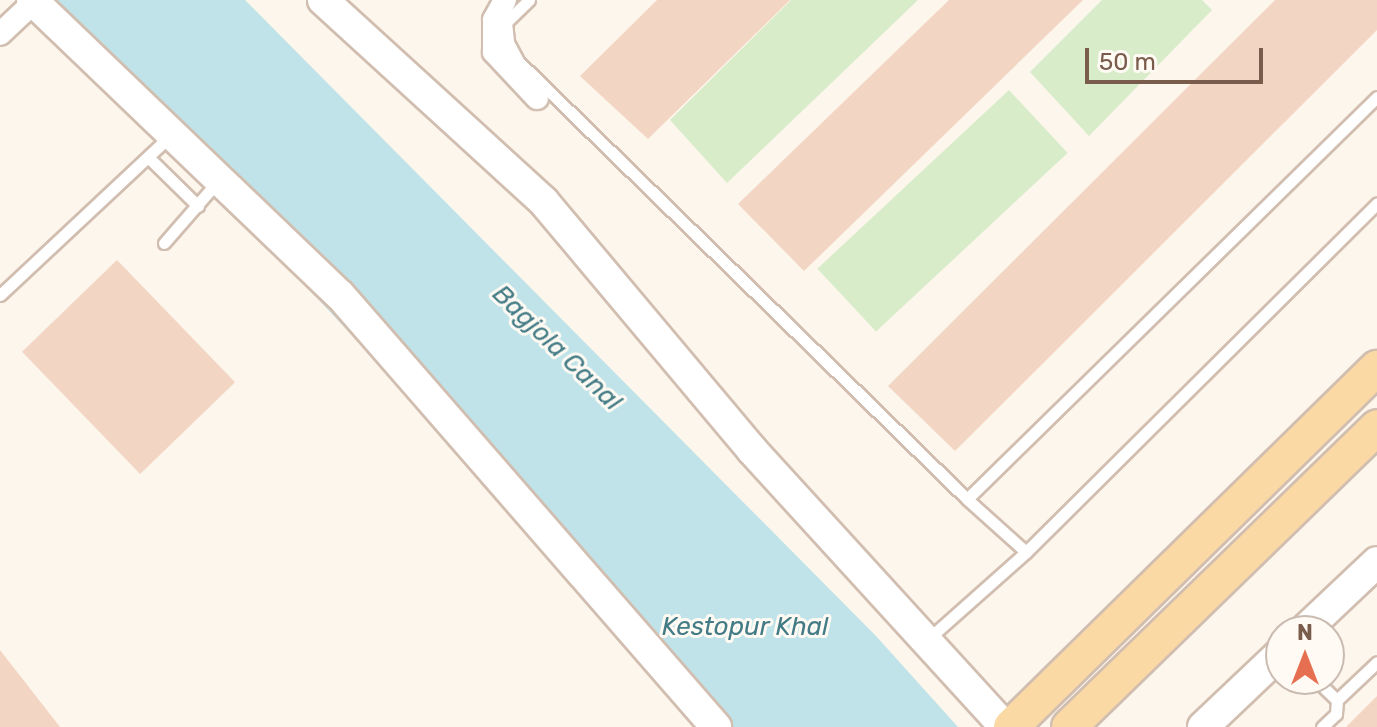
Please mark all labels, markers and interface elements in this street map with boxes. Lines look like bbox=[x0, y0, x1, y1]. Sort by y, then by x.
scale bar bbox=[1089, 32, 1267, 82]
text: 50 m bbox=[1099, 48, 1156, 76]
water label: Bagjola Canal bbox=[486, 279, 628, 417]
water label: Kestopur Khal bbox=[661, 611, 829, 643]
north arrow bbox=[1265, 615, 1345, 695]
text: N bbox=[1297, 619, 1313, 646]

